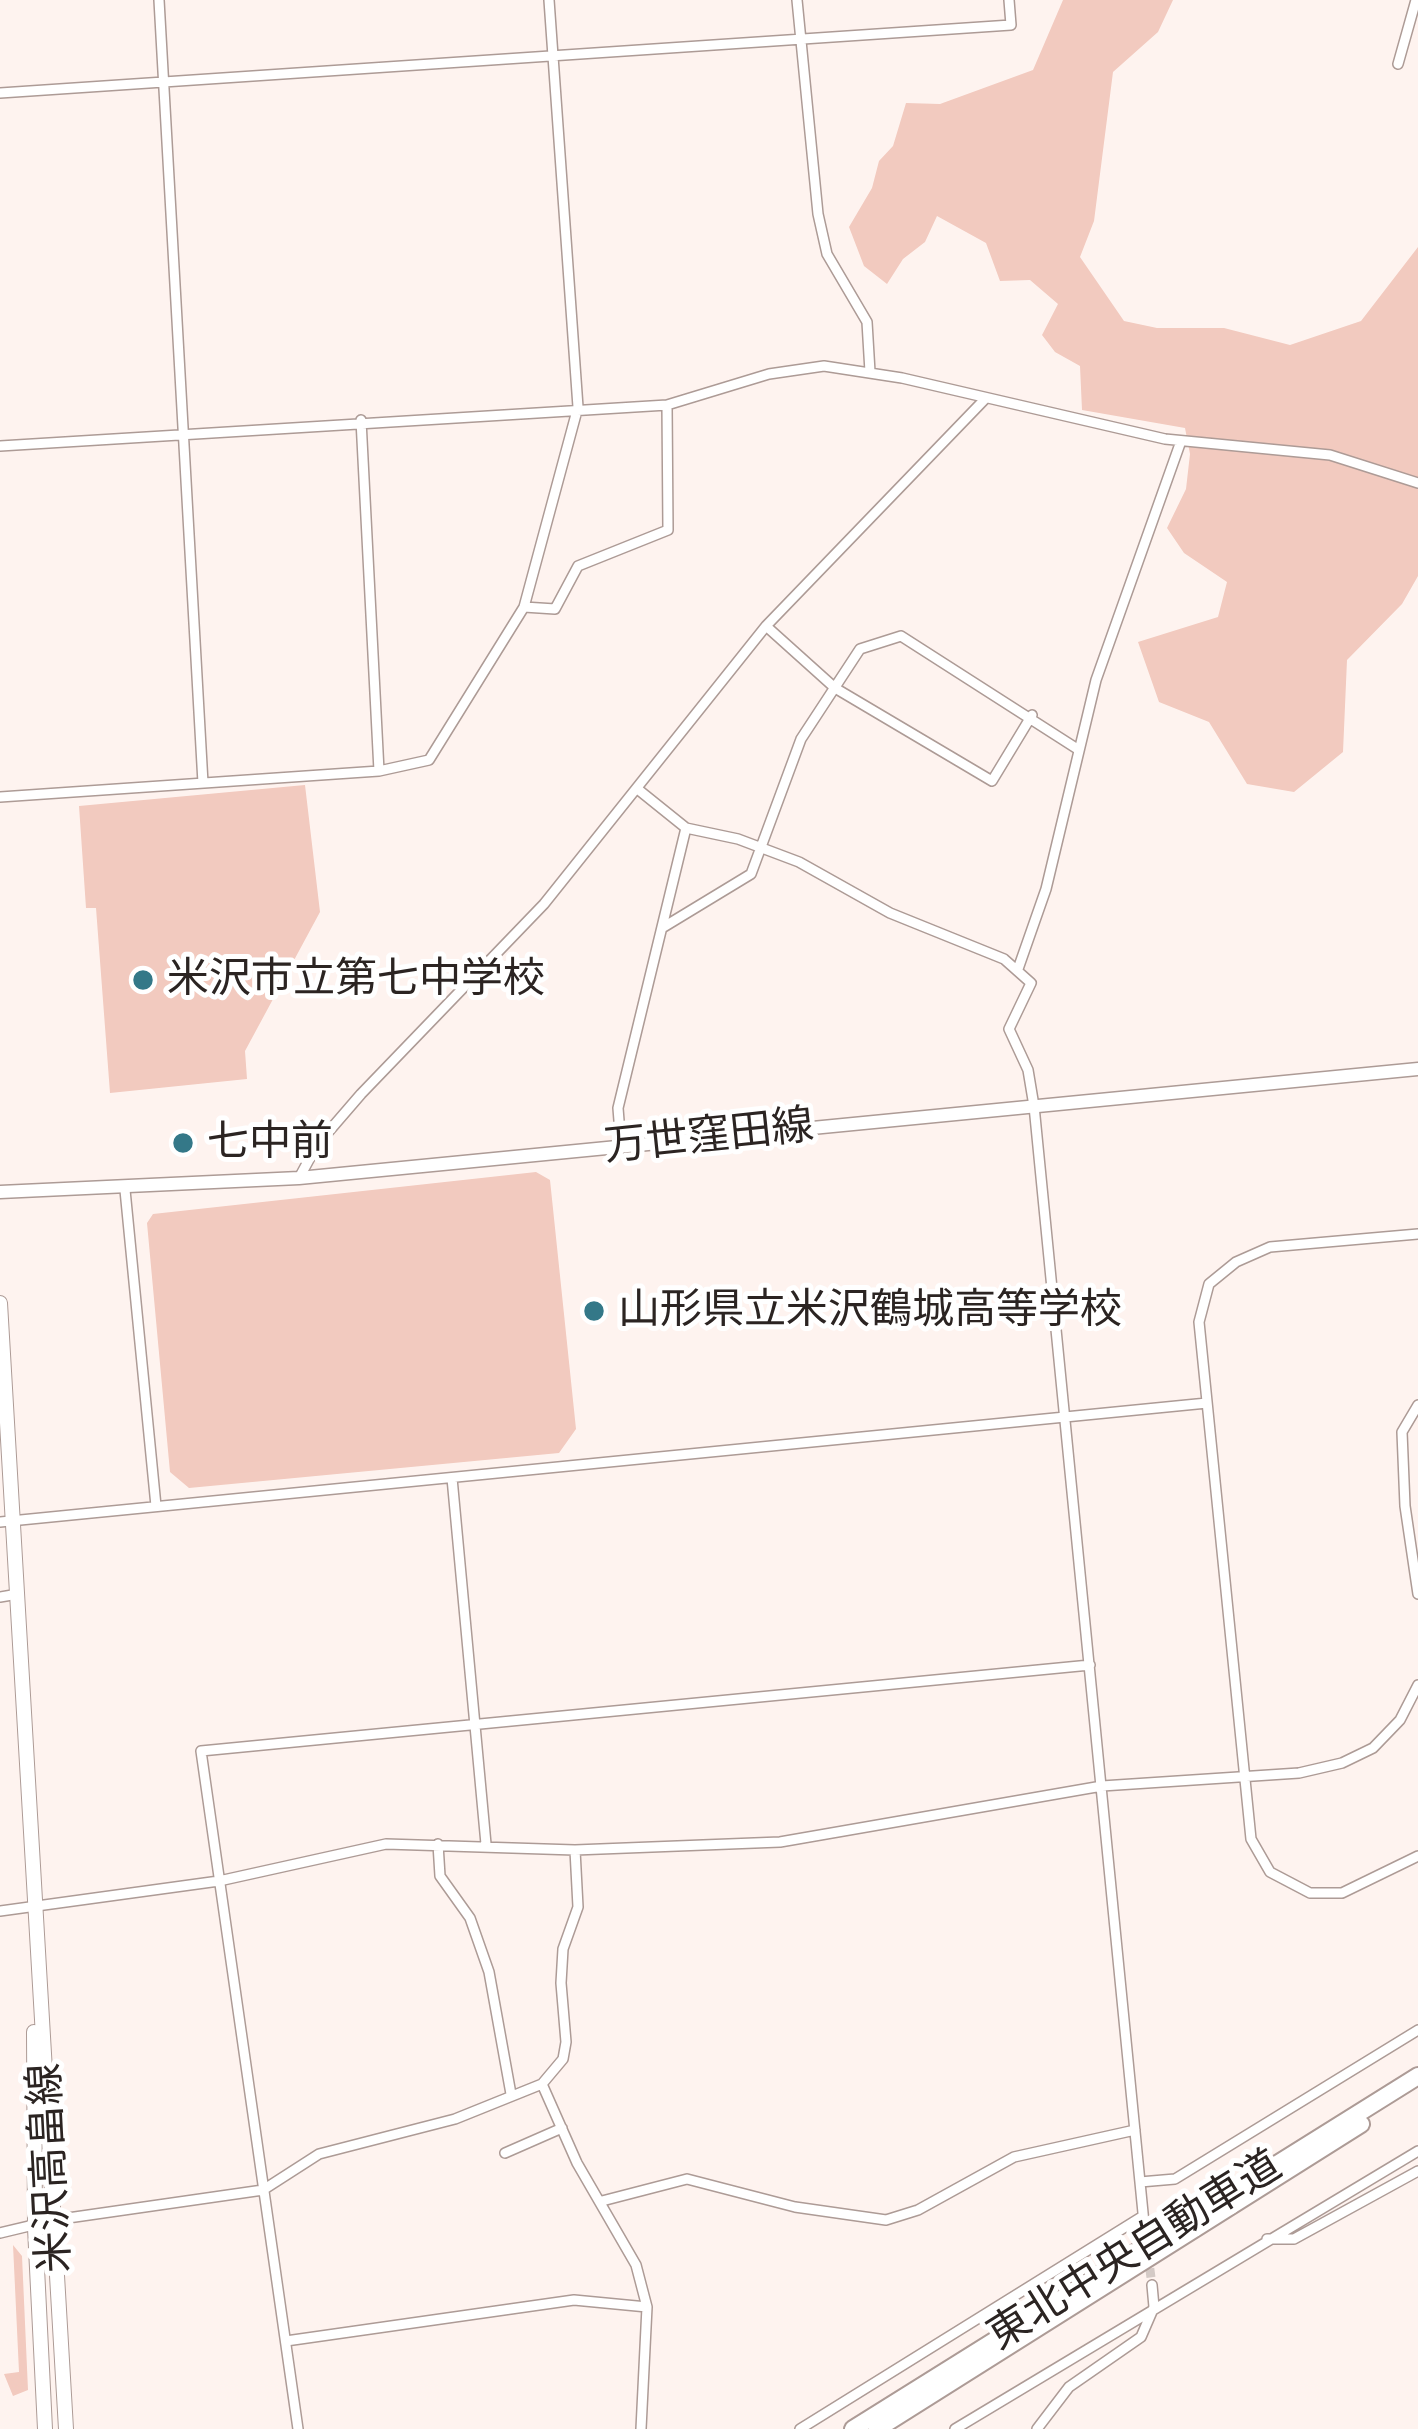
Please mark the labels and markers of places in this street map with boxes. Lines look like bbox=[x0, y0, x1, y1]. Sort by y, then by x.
place label: 米沢市立第七中学校 bbox=[167, 955, 545, 1005]
marker: 米沢市立第七中学校 bbox=[130, 967, 156, 993]
place label: 七中前 bbox=[207, 1118, 333, 1168]
marker: 七中前 bbox=[170, 1130, 196, 1156]
place label: 山形県立米沢鶴城高等学校 bbox=[618, 1286, 1122, 1336]
marker: 山形県立米沢鶴城高等学校 bbox=[581, 1298, 607, 1324]

